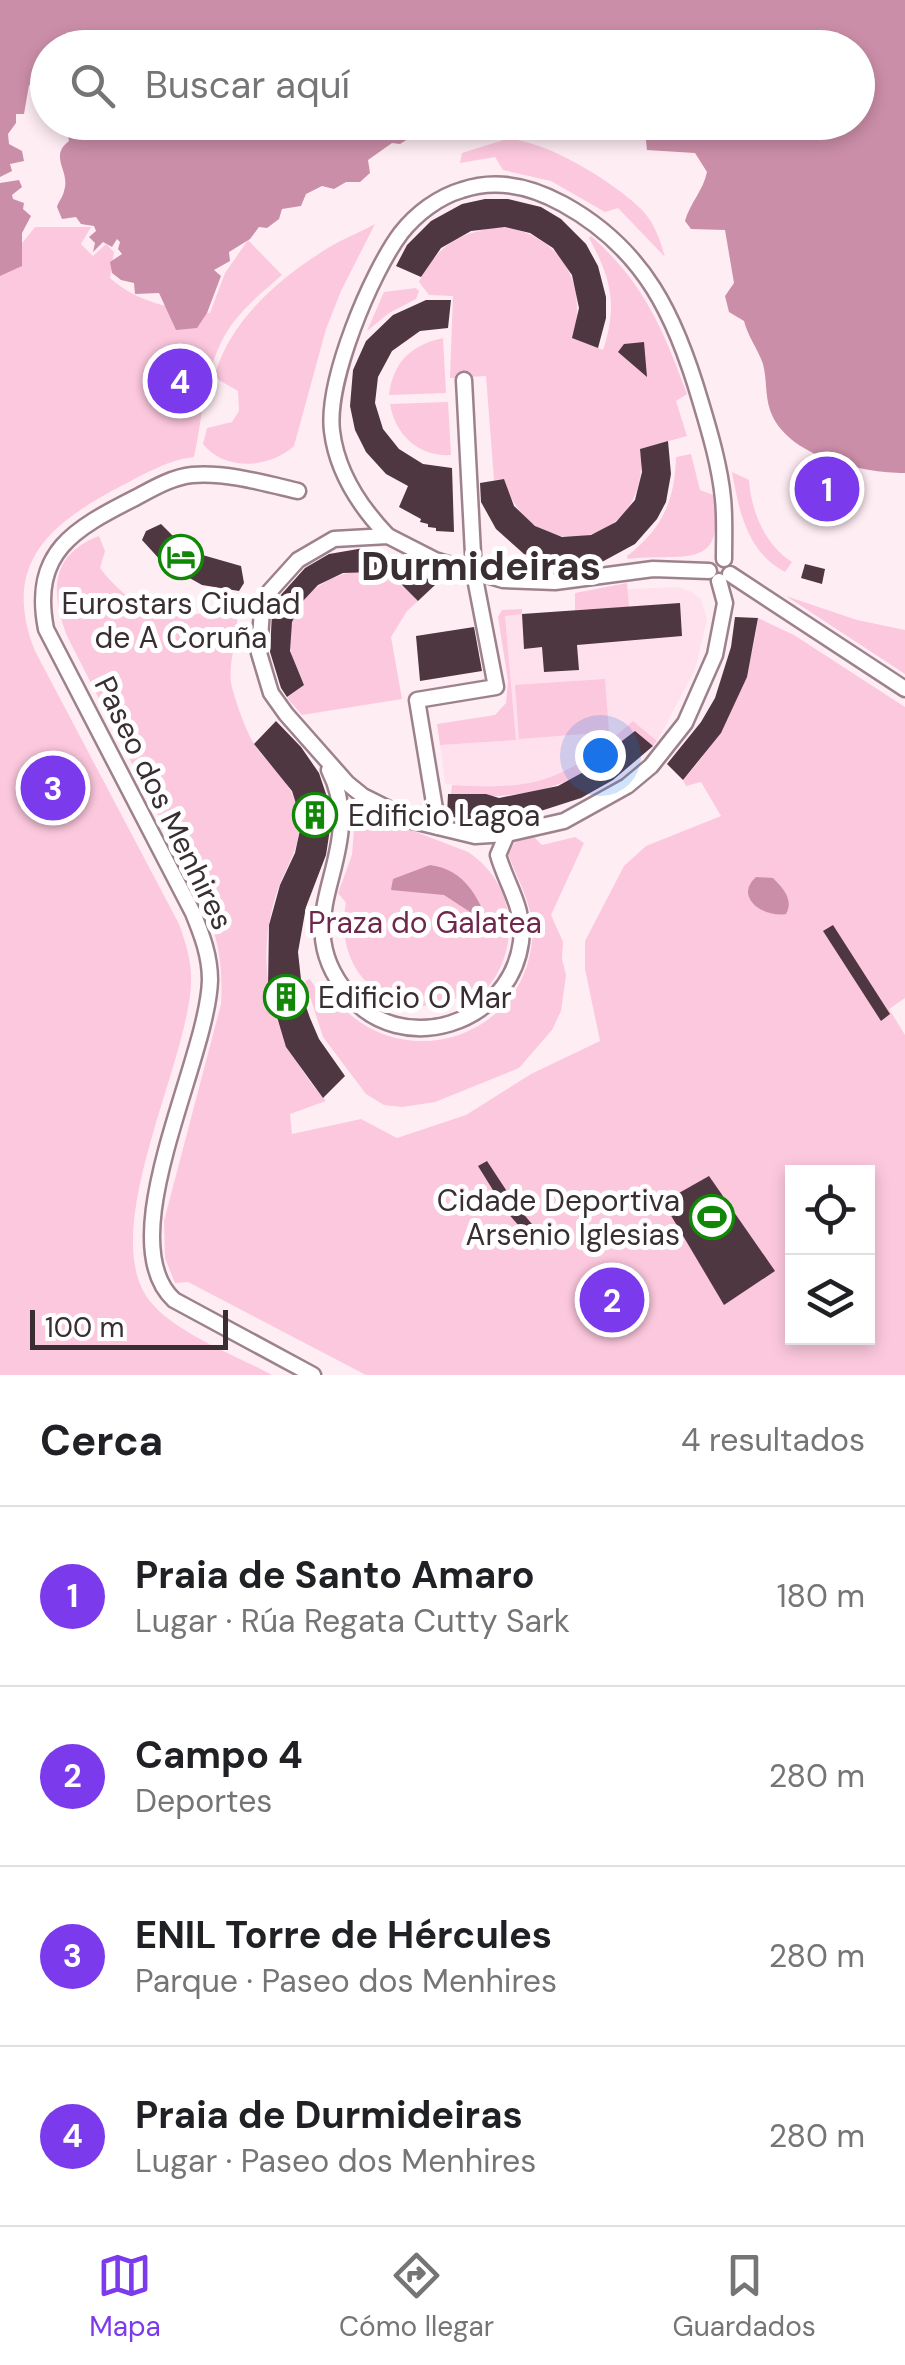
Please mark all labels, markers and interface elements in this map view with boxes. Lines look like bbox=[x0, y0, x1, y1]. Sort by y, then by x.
search box bbox=[30, 30, 875, 140]
icon: search bbox=[65, 58, 120, 113]
text: Buscar aquí bbox=[145, 60, 350, 110]
pin: 4 bbox=[148, 344, 212, 418]
pin: 1 bbox=[794, 452, 860, 526]
hotel icon: Eurostars Ciudad de A Coruña bbox=[158, 534, 204, 580]
district label: Durmideiras bbox=[361, 540, 601, 592]
place label: Eurostars Ciudad de A Coruña bbox=[62, 584, 300, 657]
street label: Paseo dos Menhires bbox=[86, 670, 242, 936]
your location bbox=[575, 730, 626, 781]
pin: 3 bbox=[20, 750, 86, 826]
building icon: Edificio Lagoa bbox=[292, 792, 338, 838]
place label: Edificio Lagoa bbox=[348, 796, 540, 835]
park label: Praza do Galatea bbox=[308, 903, 542, 942]
building icon: Edificio O Mar bbox=[263, 974, 309, 1020]
place label: Edificio O Mar bbox=[318, 978, 512, 1017]
map controls bbox=[785, 1165, 875, 1345]
button: locate bbox=[785, 1165, 875, 1255]
place label: Cidade Deportiva Arsenio Iglesias bbox=[437, 1181, 680, 1254]
sports icon: Cidade Deportiva Arsenio Iglesias bbox=[689, 1194, 735, 1240]
button: layers bbox=[785, 1255, 875, 1345]
pin: 2 bbox=[580, 1262, 644, 1338]
scale bar bbox=[30, 1305, 228, 1350]
text: 100 m bbox=[45, 1309, 124, 1346]
text: Cerca bbox=[40, 1413, 163, 1468]
text: 4 resultados bbox=[681, 1419, 865, 1461]
text: Praia de Santo Amaro bbox=[135, 1550, 535, 1600]
text: 1 bbox=[67, 1575, 78, 1617]
text: 180 m bbox=[777, 1575, 865, 1617]
text: Lugar · Rúa Regata Cutty Sark bbox=[135, 1600, 570, 1642]
text: Campo 4 bbox=[135, 1730, 303, 1780]
text: 2 bbox=[63, 1755, 82, 1797]
text: 280 m bbox=[769, 1755, 865, 1797]
text: Deportes bbox=[135, 1780, 272, 1822]
text: ENIL Torre de Hércules bbox=[135, 1910, 552, 1960]
text: 3 bbox=[63, 1935, 82, 1977]
text: 280 m bbox=[769, 1935, 865, 1977]
text: Parque · Paseo dos Menhires bbox=[135, 1960, 557, 2002]
text: Praia de Durmideiras bbox=[135, 2090, 523, 2140]
text: 4 bbox=[62, 2115, 83, 2157]
text: 280 m bbox=[769, 2115, 865, 2157]
text: Lugar · Paseo dos Menhires bbox=[135, 2140, 536, 2182]
tab: Mapa bbox=[89, 2248, 161, 2345]
tab: Cómo llegar bbox=[339, 2248, 494, 2345]
tab: Guardados bbox=[673, 2248, 816, 2345]

